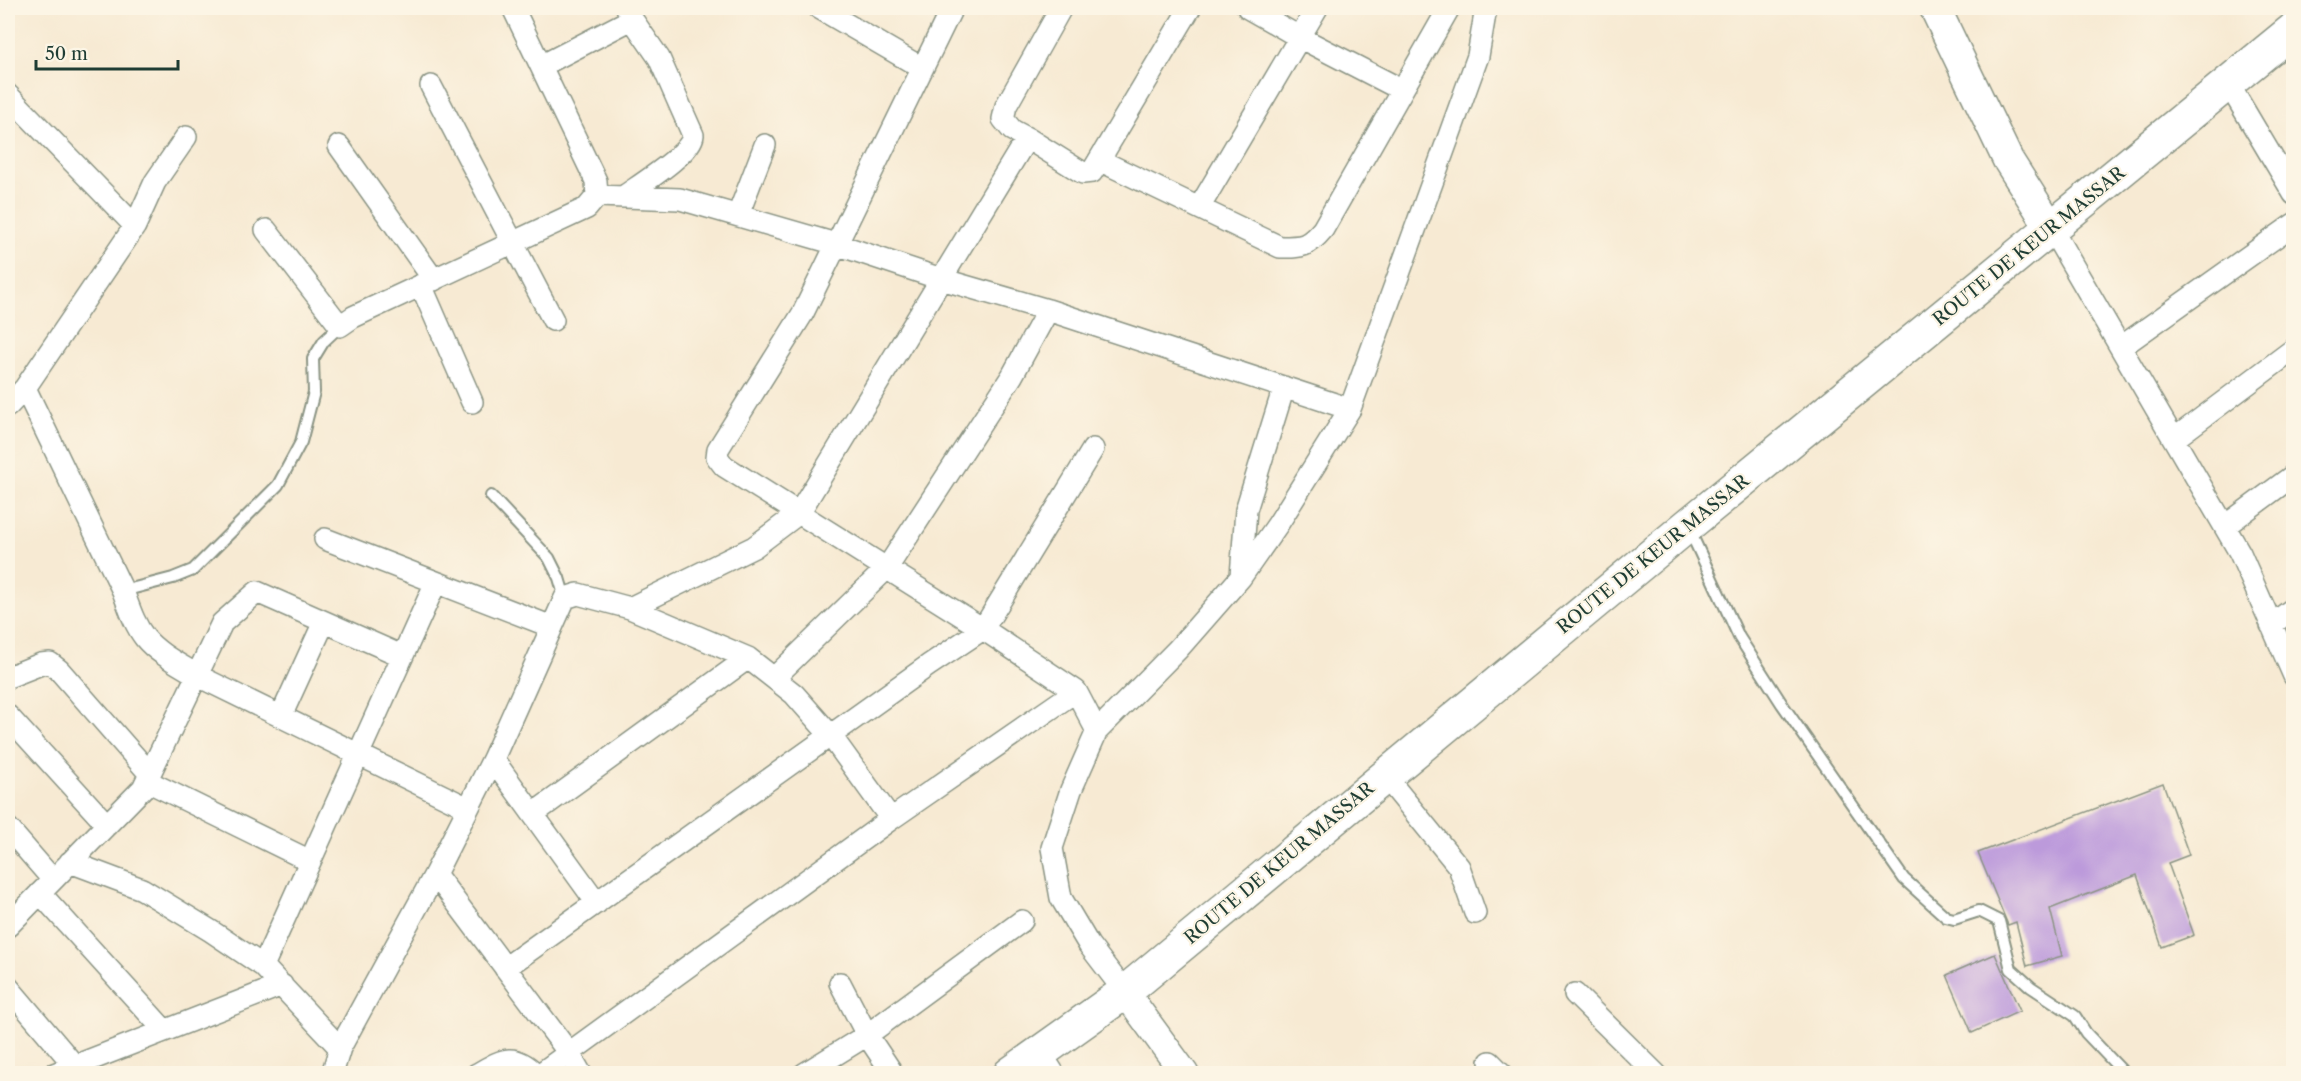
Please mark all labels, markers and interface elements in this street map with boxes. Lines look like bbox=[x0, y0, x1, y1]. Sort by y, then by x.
scale bar bbox=[36, 33, 178, 71]
text: 50 m bbox=[45, 43, 88, 65]
street label: ROUTE DE KEUR MASSAR bbox=[1929, 161, 2130, 330]
street label: ROUTE DE KEUR MASSAR bbox=[1553, 469, 1754, 638]
street label: ROUTE DE KEUR MASSAR bbox=[1180, 777, 1379, 949]

